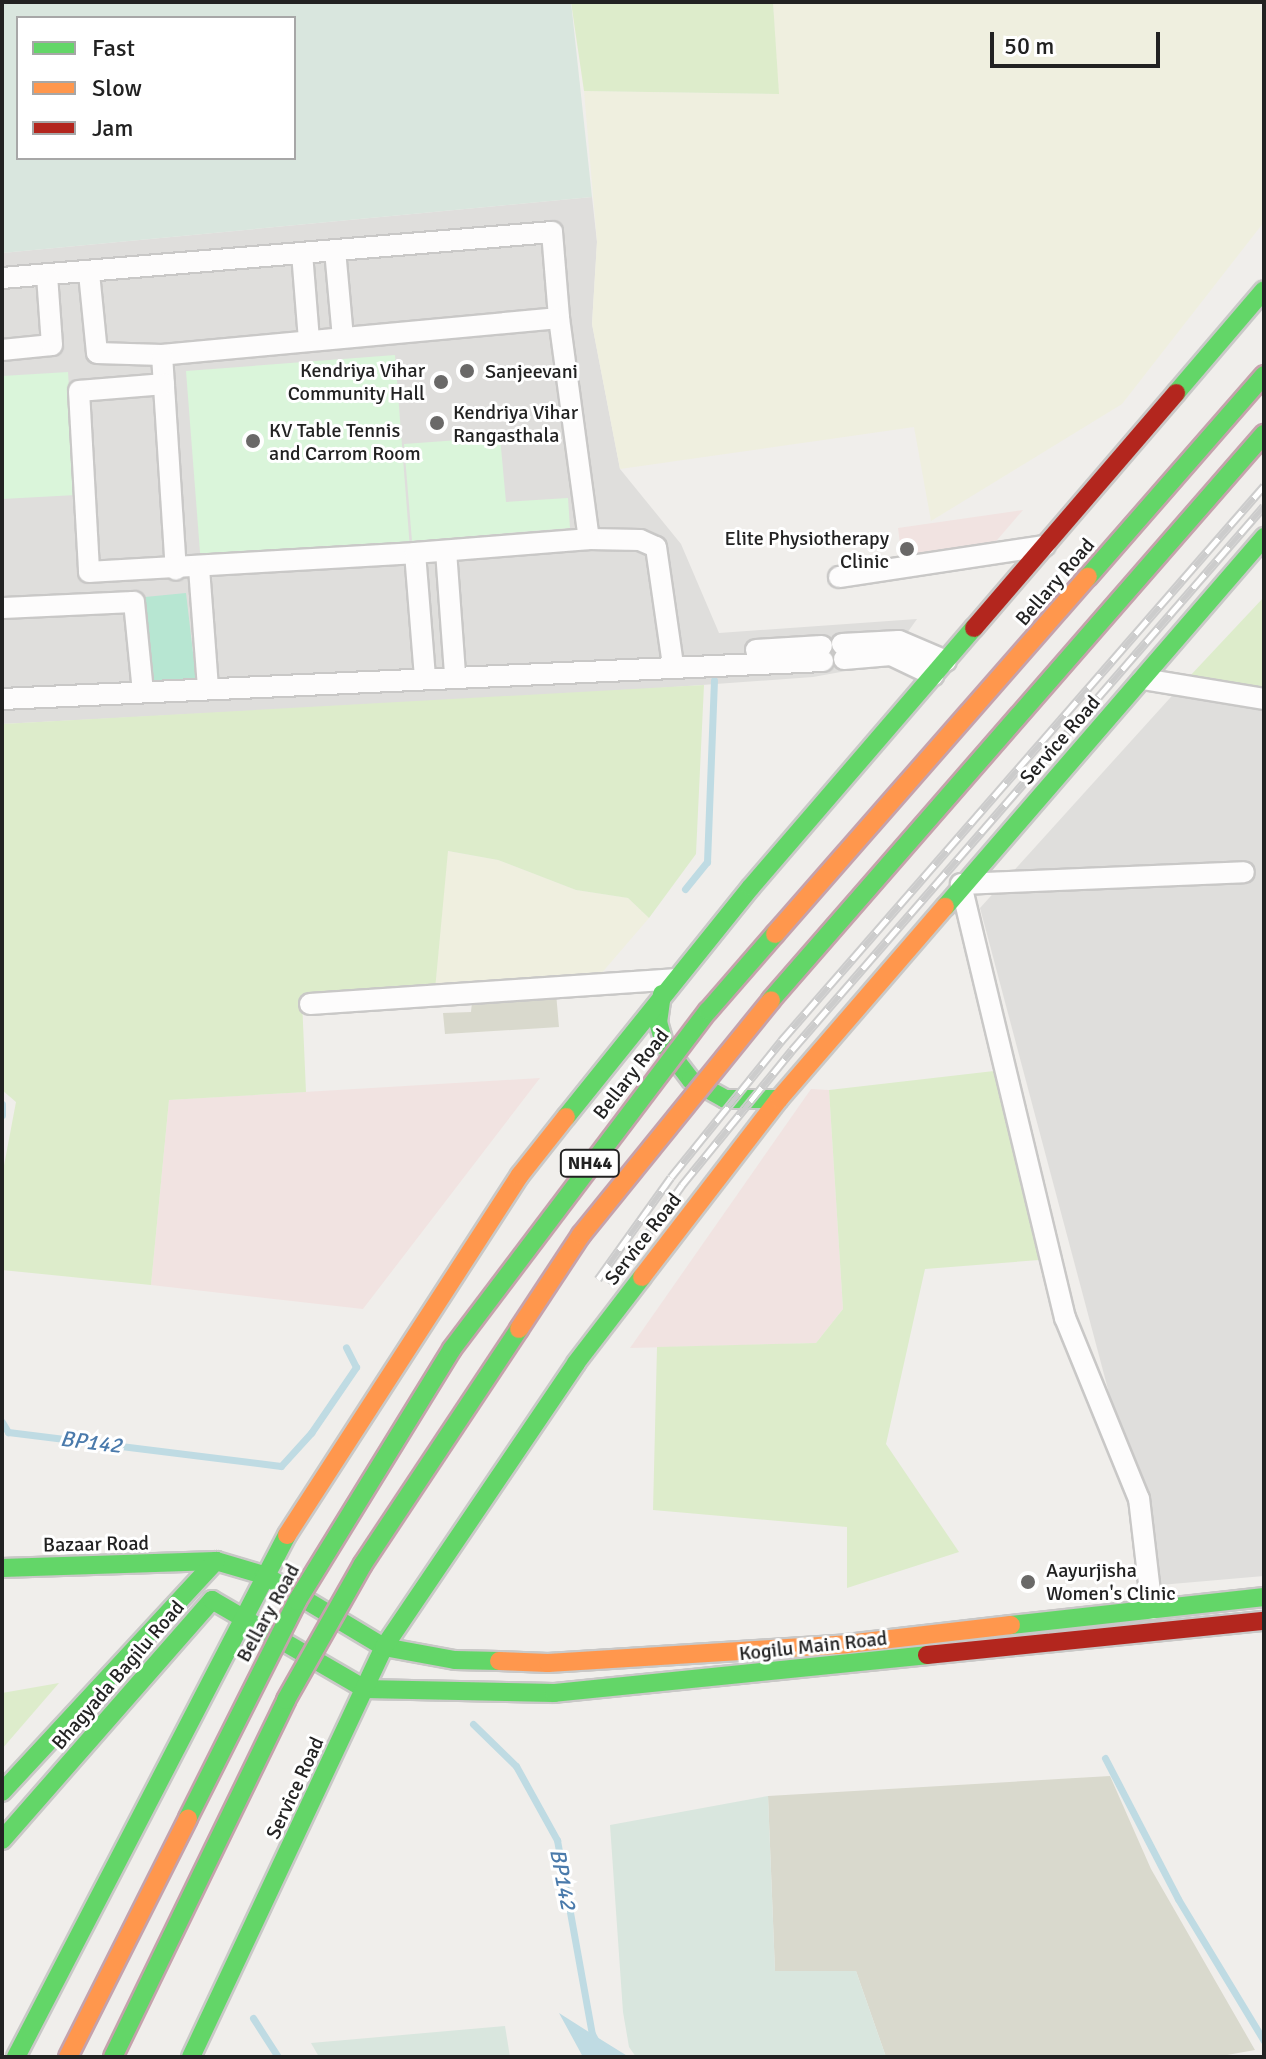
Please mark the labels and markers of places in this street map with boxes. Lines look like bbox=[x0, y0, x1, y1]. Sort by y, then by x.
place label: Kendriya Vihar Community Hall bbox=[288, 358, 425, 405]
place label: Sanjeevani bbox=[485, 359, 578, 383]
marker: Sanjeevani bbox=[456, 360, 478, 382]
marker: Kendriya Vihar Community Hall bbox=[432, 373, 450, 391]
place label: Kendriya Vihar Rangasthala bbox=[453, 400, 578, 447]
marker: Kendriya Vihar Rangasthala bbox=[428, 414, 446, 432]
place label: KV Table Tennis and Carrom Room bbox=[269, 418, 421, 465]
marker: KV Table Tennis and Carrom Room bbox=[244, 432, 262, 450]
place label: Elite Physiotherapy Clinic bbox=[724, 526, 889, 573]
marker: Elite Physiotherapy Clinic bbox=[896, 538, 918, 560]
place label: Aayurjisha Women's Clinic bbox=[1046, 1558, 1176, 1605]
marker: Aayurjisha Women's Clinic bbox=[1017, 1571, 1039, 1593]

